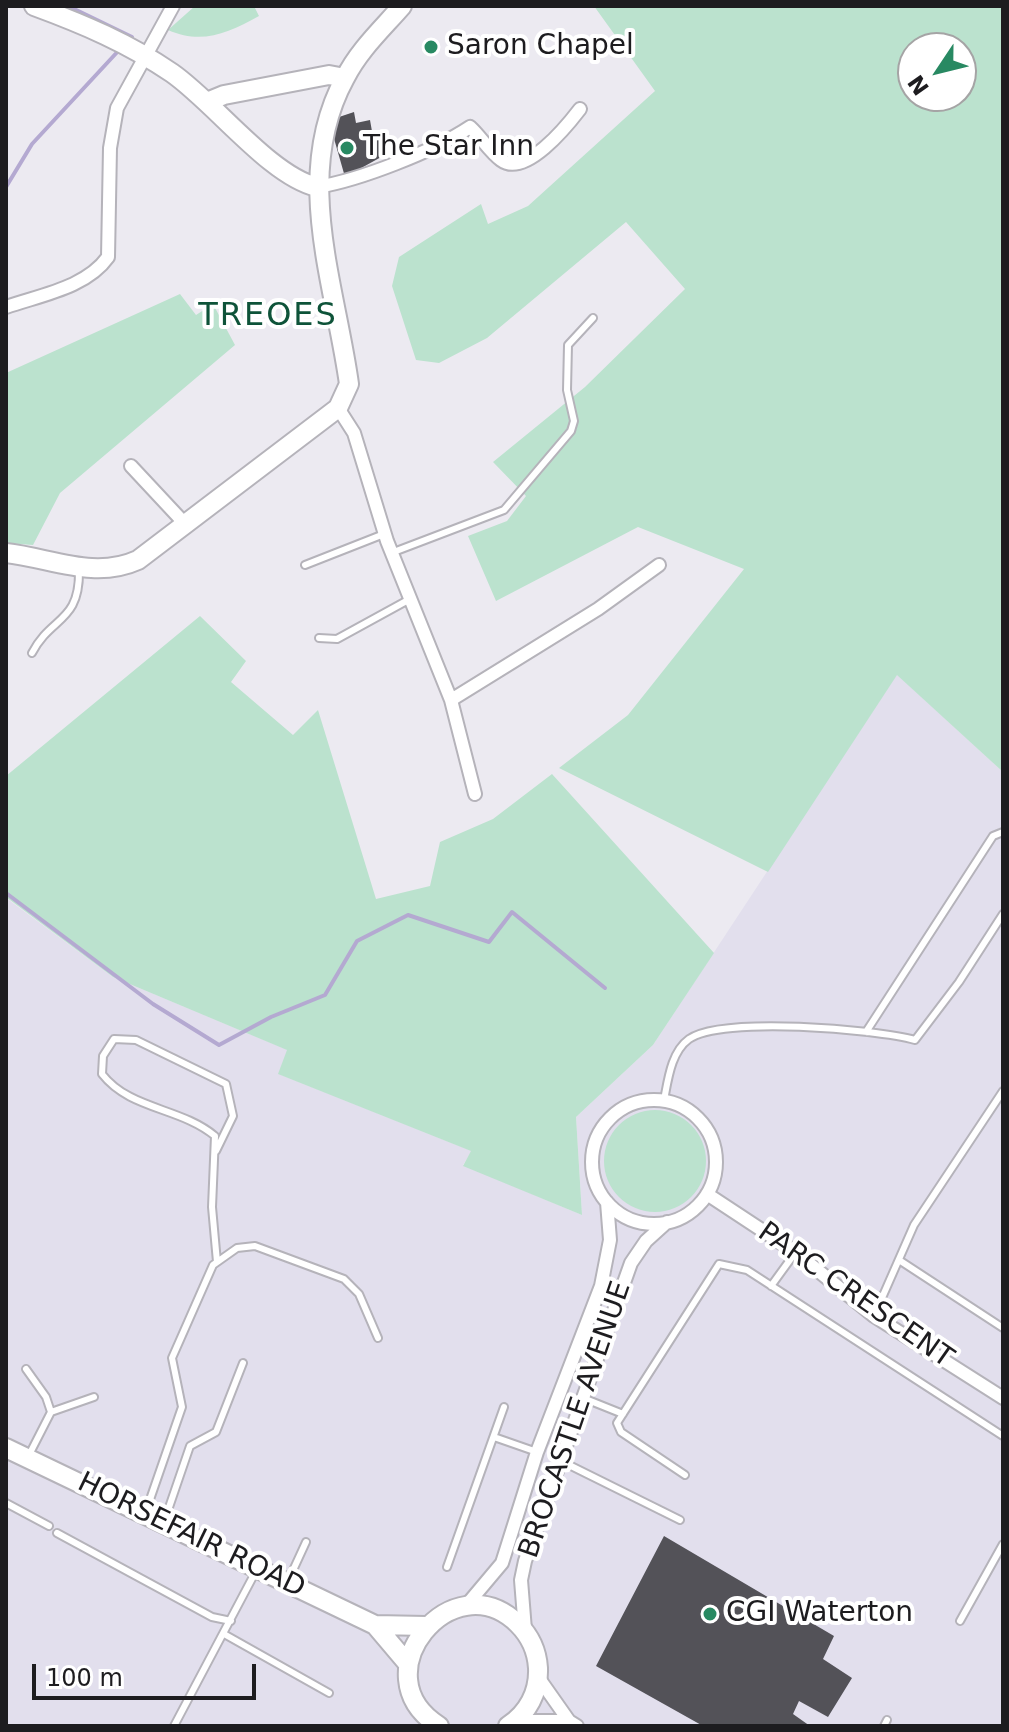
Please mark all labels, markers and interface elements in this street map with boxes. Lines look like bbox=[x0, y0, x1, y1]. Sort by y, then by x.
place label: Saron Chapel bbox=[447, 30, 634, 64]
north arrow bbox=[897, 32, 977, 112]
marker: Saron Chapel bbox=[422, 38, 440, 56]
text: N bbox=[903, 70, 934, 100]
place label: The Star Inn bbox=[363, 131, 534, 165]
marker: The Star Inn bbox=[338, 139, 356, 157]
district label: TREOES bbox=[198, 298, 338, 336]
street label: PARC CRESCENT bbox=[751, 1216, 959, 1376]
street label: BROCASTLE AVENUE bbox=[513, 1278, 639, 1562]
street label: HORSEFAIR ROAD bbox=[72, 1466, 310, 1606]
place label: CGI Waterton bbox=[726, 1597, 913, 1631]
marker: CGI Waterton bbox=[701, 1605, 719, 1623]
scale bar bbox=[36, 1648, 260, 1698]
text: 100 m bbox=[46, 1664, 123, 1692]

